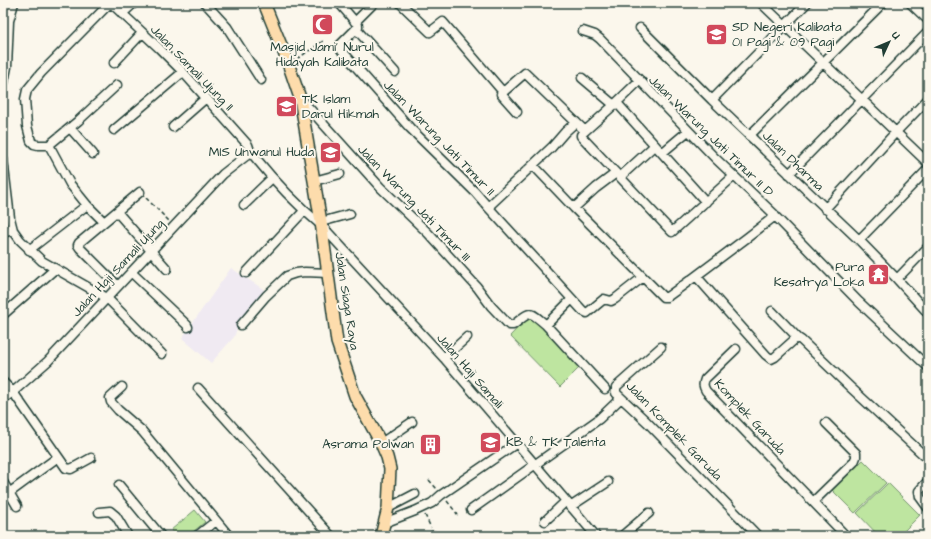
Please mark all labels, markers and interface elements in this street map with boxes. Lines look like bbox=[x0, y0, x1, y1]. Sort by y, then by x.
mosque icon: Masjid Jami' Nurul Hidayah Kalibata bbox=[309, 12, 335, 38]
place label: SD Negeri Kalibata 01 Pagi & 09 Pagi bbox=[732, 18, 842, 52]
street label: Jalan Samali Ujung II bbox=[145, 21, 238, 116]
school or university icon: SD Negeri Kalibata 01 Pagi & 09 Pagi bbox=[703, 21, 729, 47]
north arrow bbox=[869, 22, 909, 62]
text: U bbox=[888, 27, 903, 43]
place label: Masjid Jami' Nurul Hidayah Kalibata bbox=[270, 38, 374, 72]
street label: Jalan Warung Jati Timur II D bbox=[644, 71, 778, 202]
street label: Jalan Warung Jati Timur II bbox=[378, 76, 499, 200]
place label: TK Islam Darul Hikmah bbox=[302, 90, 380, 123]
school or university icon: TK Islam Darul Hikmah bbox=[274, 93, 300, 119]
street label: Jalan Dharma bbox=[758, 127, 828, 195]
school or university icon: MIS Unwanul Huda bbox=[317, 139, 343, 165]
street label: Jalan Warung Jati Timur III bbox=[353, 141, 475, 266]
place label: MIS Unwanul Huda bbox=[209, 143, 314, 161]
street label: Jalan Haji Samali Ujung bbox=[68, 215, 169, 322]
street label: Jalan Siaga Raya bbox=[329, 251, 364, 352]
place label: Pura Kesatrya Loka bbox=[774, 258, 864, 292]
temple icon: Pura Kesatrya Loka bbox=[866, 261, 892, 287]
street label: Jalan Haji Samali bbox=[433, 330, 507, 412]
street label: Komplek Garuda bbox=[710, 375, 790, 459]
street label: Jalan Komplek Garuda bbox=[622, 378, 726, 485]
school or university icon: KB & TK Talenta bbox=[477, 429, 503, 455]
building icon: Asrama Polwan bbox=[417, 431, 443, 457]
place label: KB & TK Talenta bbox=[506, 433, 606, 451]
place label: Asrama Polwan bbox=[322, 435, 414, 453]

